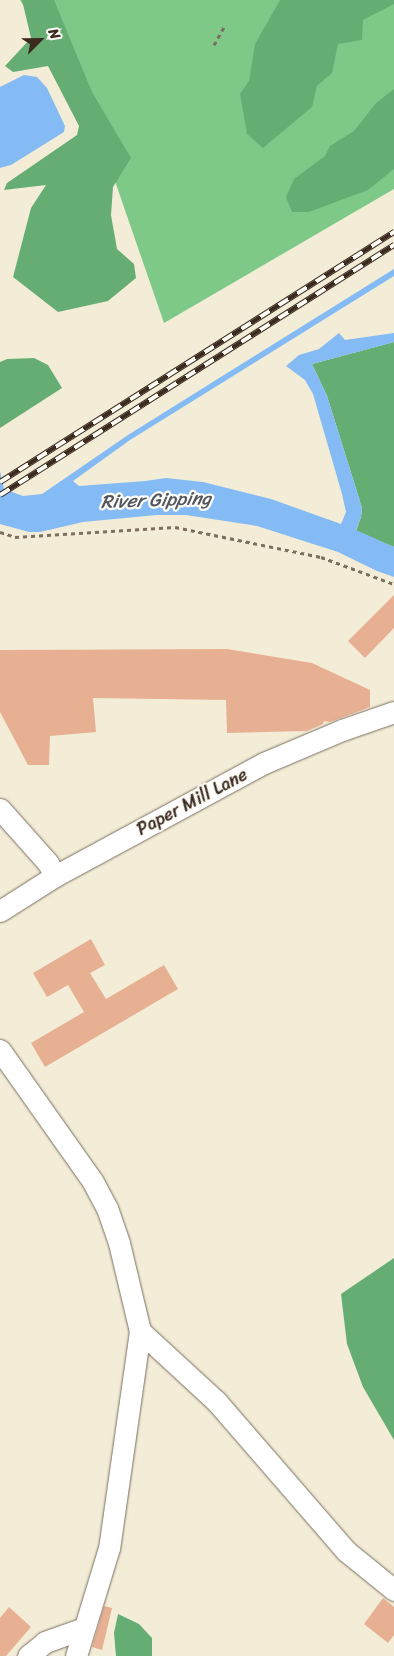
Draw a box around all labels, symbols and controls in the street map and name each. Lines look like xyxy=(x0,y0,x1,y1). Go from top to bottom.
north arrow xyxy=(15,15,65,65)
text: N xyxy=(41,25,68,43)
water label: River Gipping xyxy=(100,487,212,513)
street label: Paper Mill Lane xyxy=(133,764,251,840)

